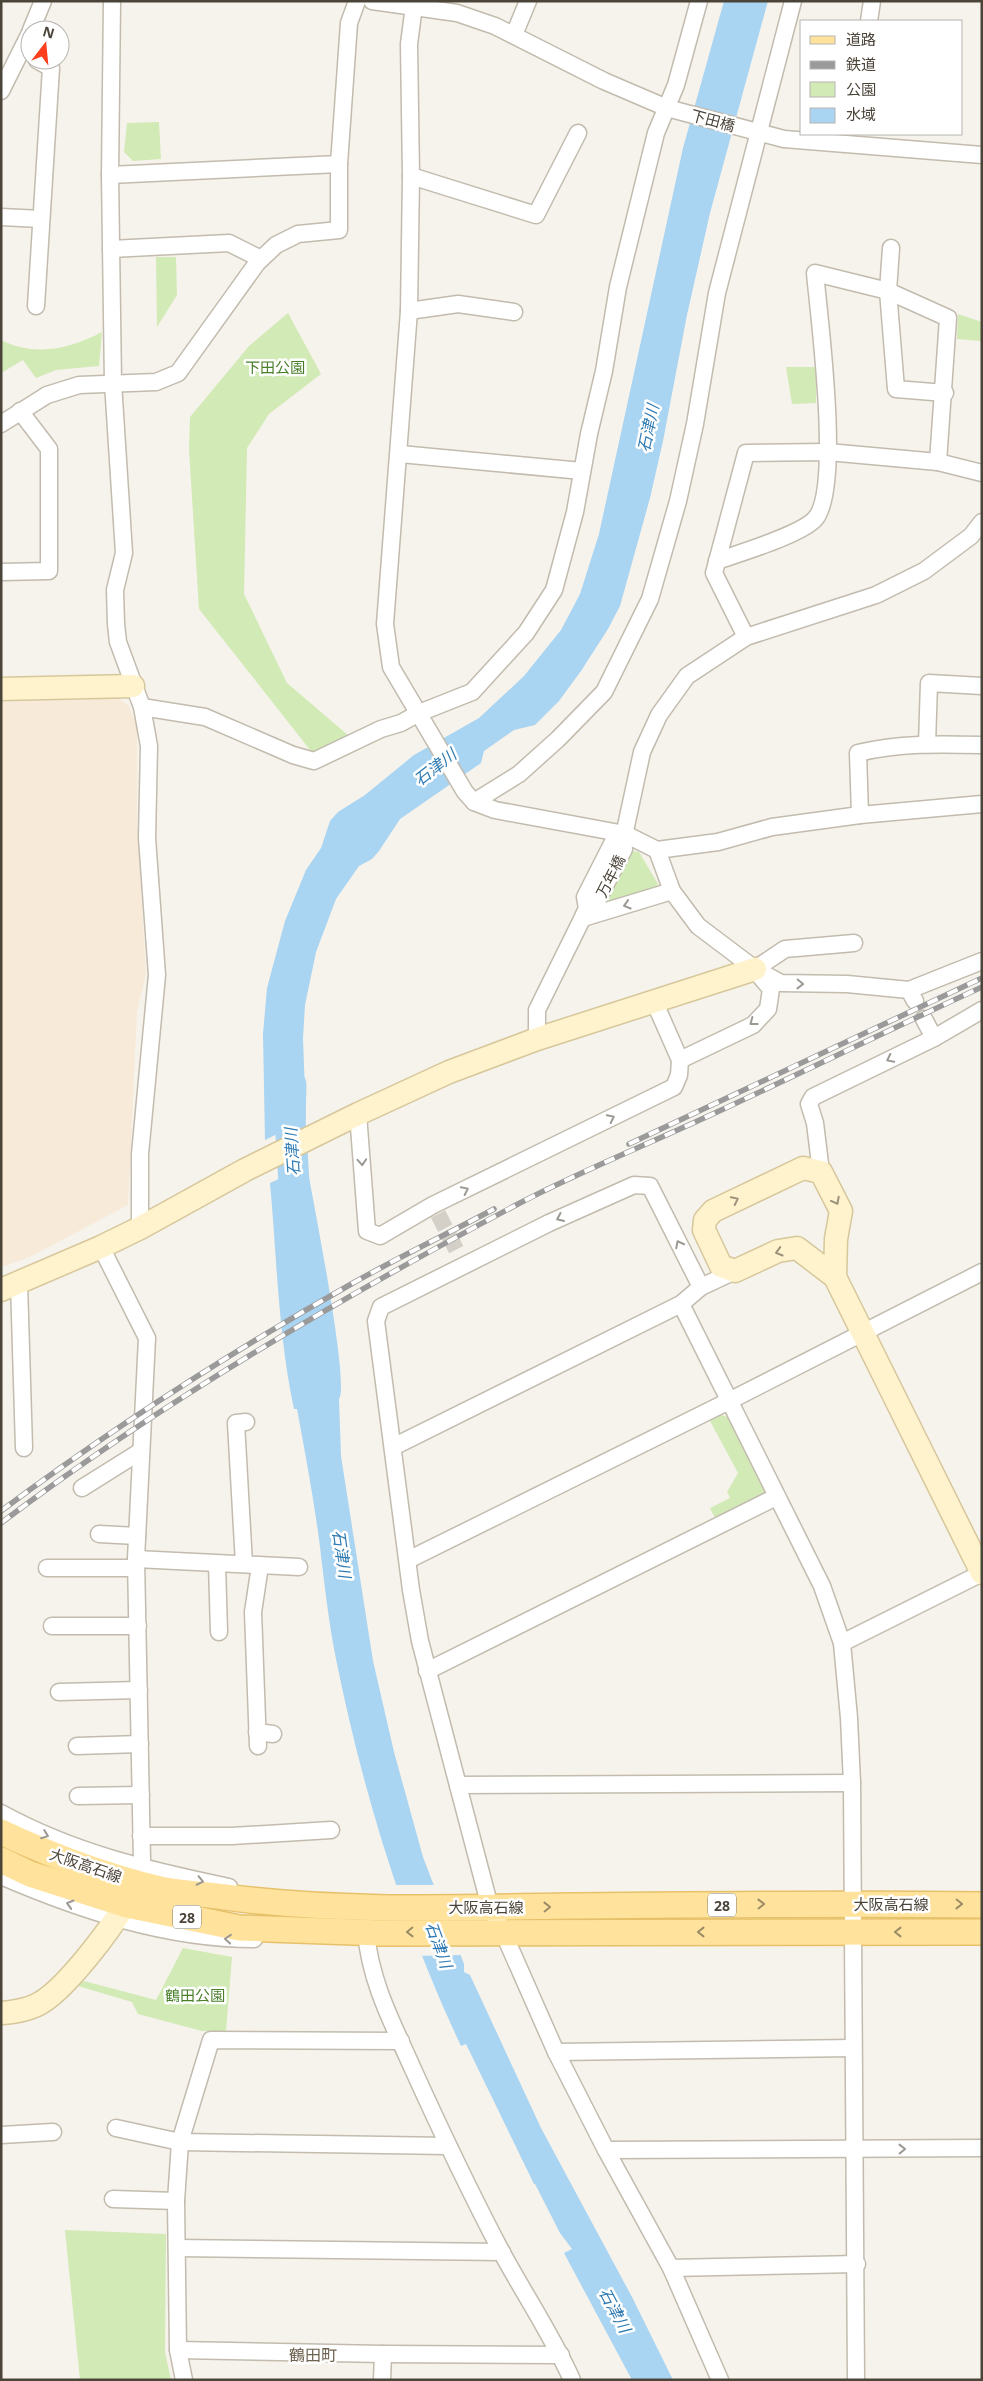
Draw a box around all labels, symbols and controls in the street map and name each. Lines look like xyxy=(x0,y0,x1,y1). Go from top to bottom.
north arrow xyxy=(20,20,70,70)
legend xyxy=(800,20,963,135)
text: N xyxy=(41,21,57,43)
text: 道路 xyxy=(846,29,876,49)
text: 鉄道 xyxy=(846,54,876,74)
text: 公園 xyxy=(846,79,876,99)
text: 水域 xyxy=(846,104,876,124)
street label: 下田橋 xyxy=(689,105,737,135)
park label: 下田公園 xyxy=(245,357,305,377)
water label: 石津川 xyxy=(632,400,664,454)
water label: 石津川 xyxy=(409,742,462,790)
street label: 万年橋 xyxy=(591,851,629,901)
one-way arrow xyxy=(623,899,631,909)
one-way arrow xyxy=(796,979,804,989)
one-way arrow xyxy=(750,1017,759,1025)
one-way arrow xyxy=(886,1053,895,1063)
one-way arrow xyxy=(606,1114,615,1124)
water label: 石津川 xyxy=(279,1125,305,1177)
one-way arrow xyxy=(356,1158,367,1166)
one-way arrow xyxy=(460,1186,469,1196)
one-way arrow xyxy=(730,1196,739,1206)
one-way arrow xyxy=(830,1196,840,1205)
one-way arrow xyxy=(556,1212,565,1223)
one-way arrow xyxy=(675,1240,685,1249)
one-way arrow xyxy=(775,1246,783,1256)
water label: 石津川 xyxy=(328,1529,357,1581)
one-way arrow xyxy=(40,1829,49,1839)
street label: 大阪高石線 xyxy=(47,1843,125,1887)
one-way arrow xyxy=(196,1875,205,1886)
road number: 28 xyxy=(708,1894,736,1916)
street label: 大阪高石線 xyxy=(853,1894,929,1914)
street label: 大阪高石線 xyxy=(448,1897,524,1917)
one-way arrow xyxy=(758,1899,766,1909)
one-way arrow xyxy=(956,1899,963,1909)
one-way arrow xyxy=(66,1900,74,1910)
one-way arrow xyxy=(543,1902,551,1912)
road number: 28 xyxy=(173,1905,201,1928)
water label: 石津川 xyxy=(420,1919,458,1973)
one-way arrow xyxy=(405,1927,413,1937)
one-way arrow xyxy=(696,1927,704,1937)
one-way arrow xyxy=(894,1927,902,1937)
one-way arrow xyxy=(224,1933,232,1944)
park label: 鶴田公園 xyxy=(165,1985,225,2005)
one-way arrow xyxy=(898,2144,906,2154)
water label: 石津川 xyxy=(594,2284,637,2338)
district label: 鶴田町 xyxy=(289,2344,337,2366)

